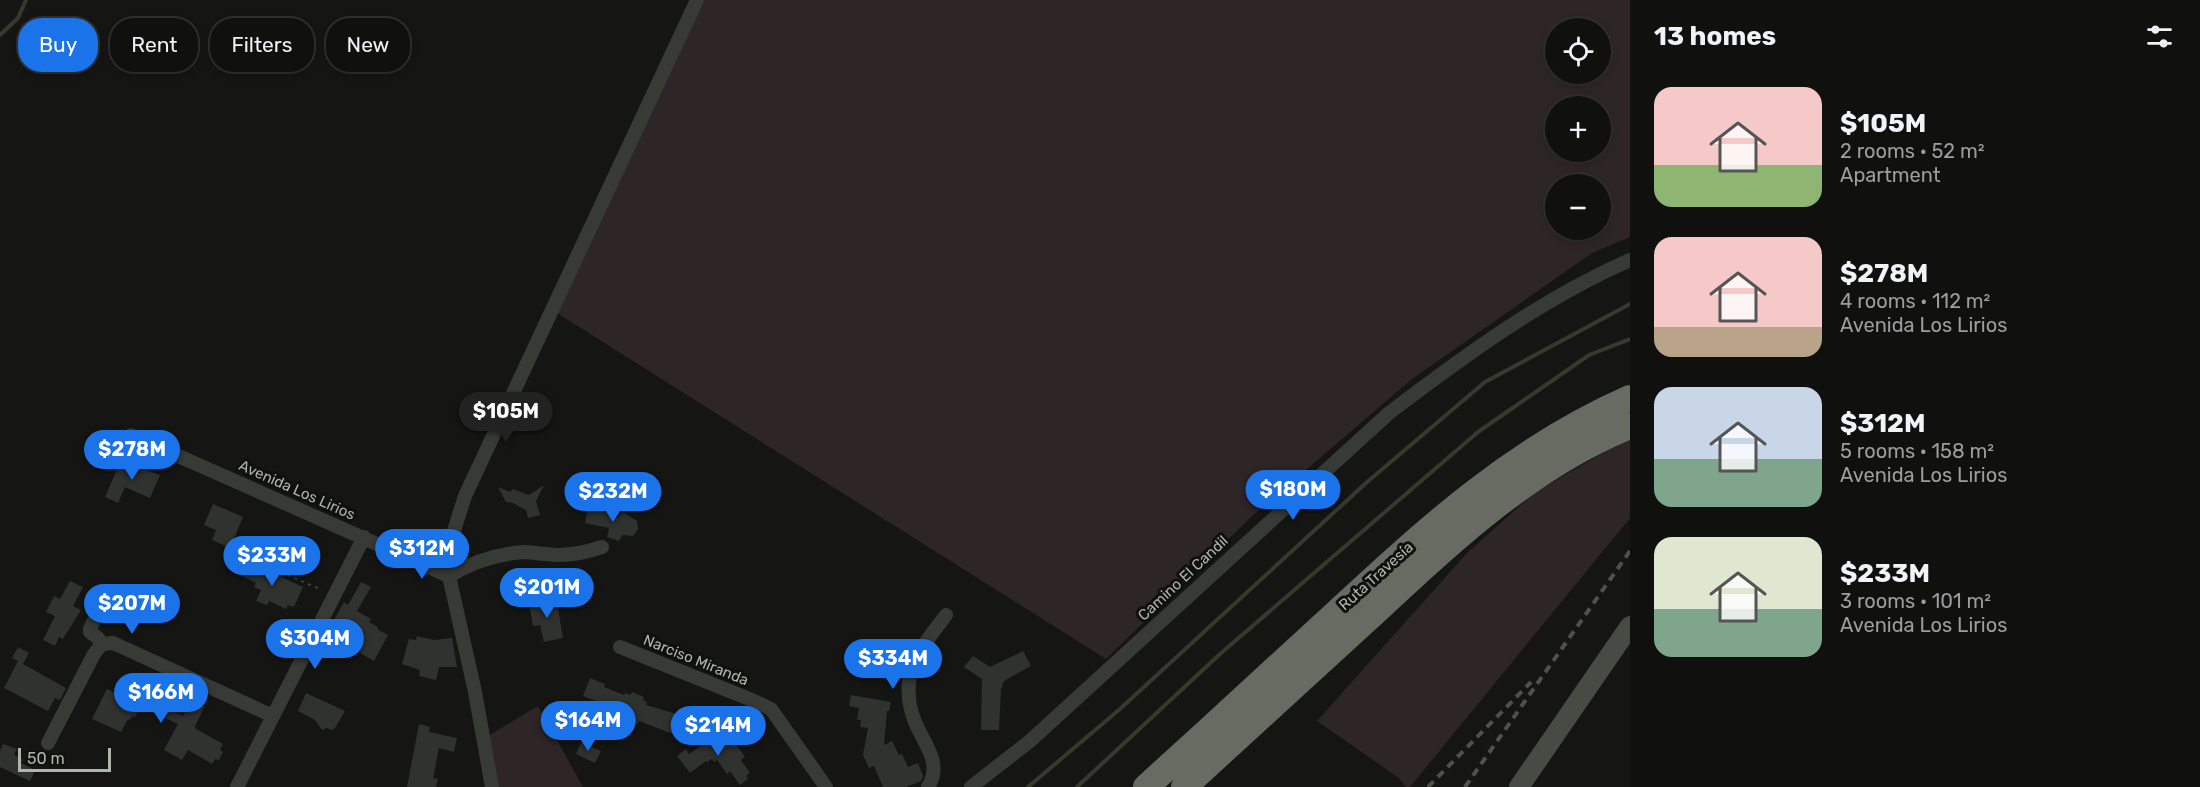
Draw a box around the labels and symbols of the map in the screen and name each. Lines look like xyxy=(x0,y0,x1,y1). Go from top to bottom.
pin: $105M xyxy=(464,392,548,443)
pin: $278M xyxy=(90,430,174,481)
street label: Avenida Los Lirios xyxy=(236,456,358,524)
pin: $180M xyxy=(1251,470,1335,521)
pin: $232M xyxy=(571,472,655,523)
pin: $312M xyxy=(380,529,464,580)
street label: Camino El Candil xyxy=(1134,532,1232,624)
pin: $233M xyxy=(230,536,314,587)
street label: Ruta Travesía xyxy=(1335,538,1417,614)
pin: $201M xyxy=(505,568,589,619)
pin: $207M xyxy=(90,584,174,635)
pin: $304M xyxy=(273,619,357,670)
street label: Narciso Miranda xyxy=(641,631,751,689)
pin: $334M xyxy=(851,639,935,690)
pin: $166M xyxy=(119,673,203,724)
pin: $164M xyxy=(546,701,630,752)
pin: $214M xyxy=(676,706,760,757)
scale bar xyxy=(18,745,111,772)

